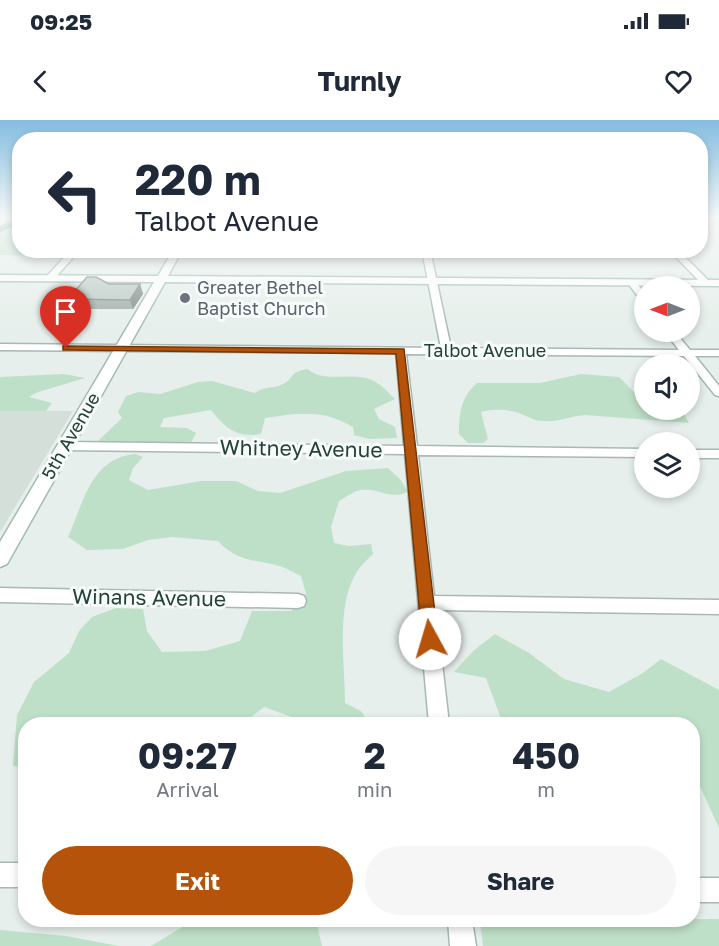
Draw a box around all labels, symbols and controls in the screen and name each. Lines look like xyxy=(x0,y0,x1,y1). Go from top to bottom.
text: 09:25 xyxy=(30,8,92,35)
icon: back xyxy=(24,65,57,98)
text: Turnly xyxy=(317,65,402,97)
icon: heart xyxy=(662,65,695,98)
text: 220 m xyxy=(135,154,261,204)
icon: left xyxy=(36,156,114,234)
text: Talbot Avenue xyxy=(135,205,319,237)
place label: Greater Bethel Baptist Church xyxy=(197,276,325,319)
north arrow xyxy=(634,276,700,342)
map controls xyxy=(634,276,700,498)
pin xyxy=(40,286,91,348)
marker: Greater Bethel Baptist Church xyxy=(178,291,192,305)
icon: arrive xyxy=(49,295,82,328)
street label: Talbot Avenue xyxy=(424,339,546,361)
button: sound xyxy=(634,354,700,420)
street label: 5th Avenue xyxy=(36,388,104,483)
button: layers xyxy=(634,432,700,498)
street label: Whitney Avenue xyxy=(219,434,383,462)
street label: Winans Avenue xyxy=(72,583,226,611)
position arrow xyxy=(398,607,462,671)
text: 09:27 xyxy=(138,734,237,777)
text: 2 xyxy=(364,734,386,777)
text: 450 xyxy=(512,734,580,777)
text: Arrival xyxy=(156,777,219,801)
text: min xyxy=(357,777,392,801)
text: m xyxy=(537,777,555,801)
button: Exit xyxy=(42,846,353,915)
button: Share xyxy=(365,846,676,915)

